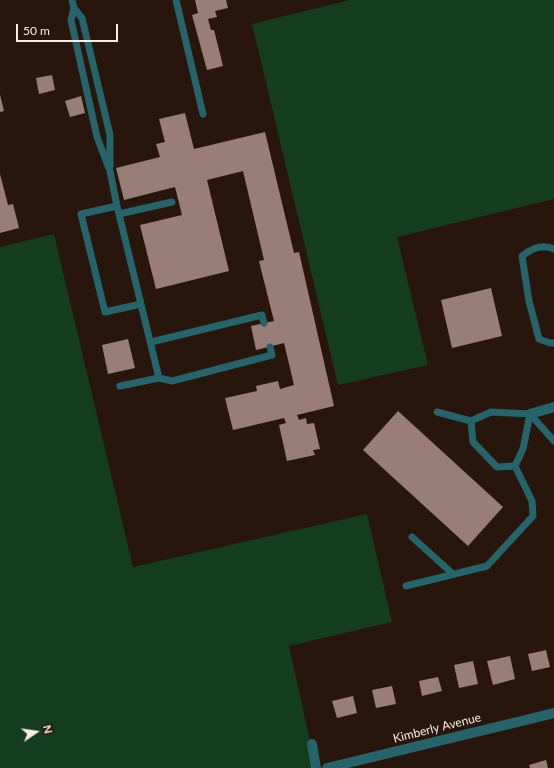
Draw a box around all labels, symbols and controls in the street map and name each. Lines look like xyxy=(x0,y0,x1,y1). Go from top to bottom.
scale bar xyxy=(18,16,120,42)
text: 50 m xyxy=(23,23,50,38)
street label: Kimberly Avenue xyxy=(392,710,482,746)
north arrow xyxy=(16,712,56,752)
text: N xyxy=(41,724,55,735)

